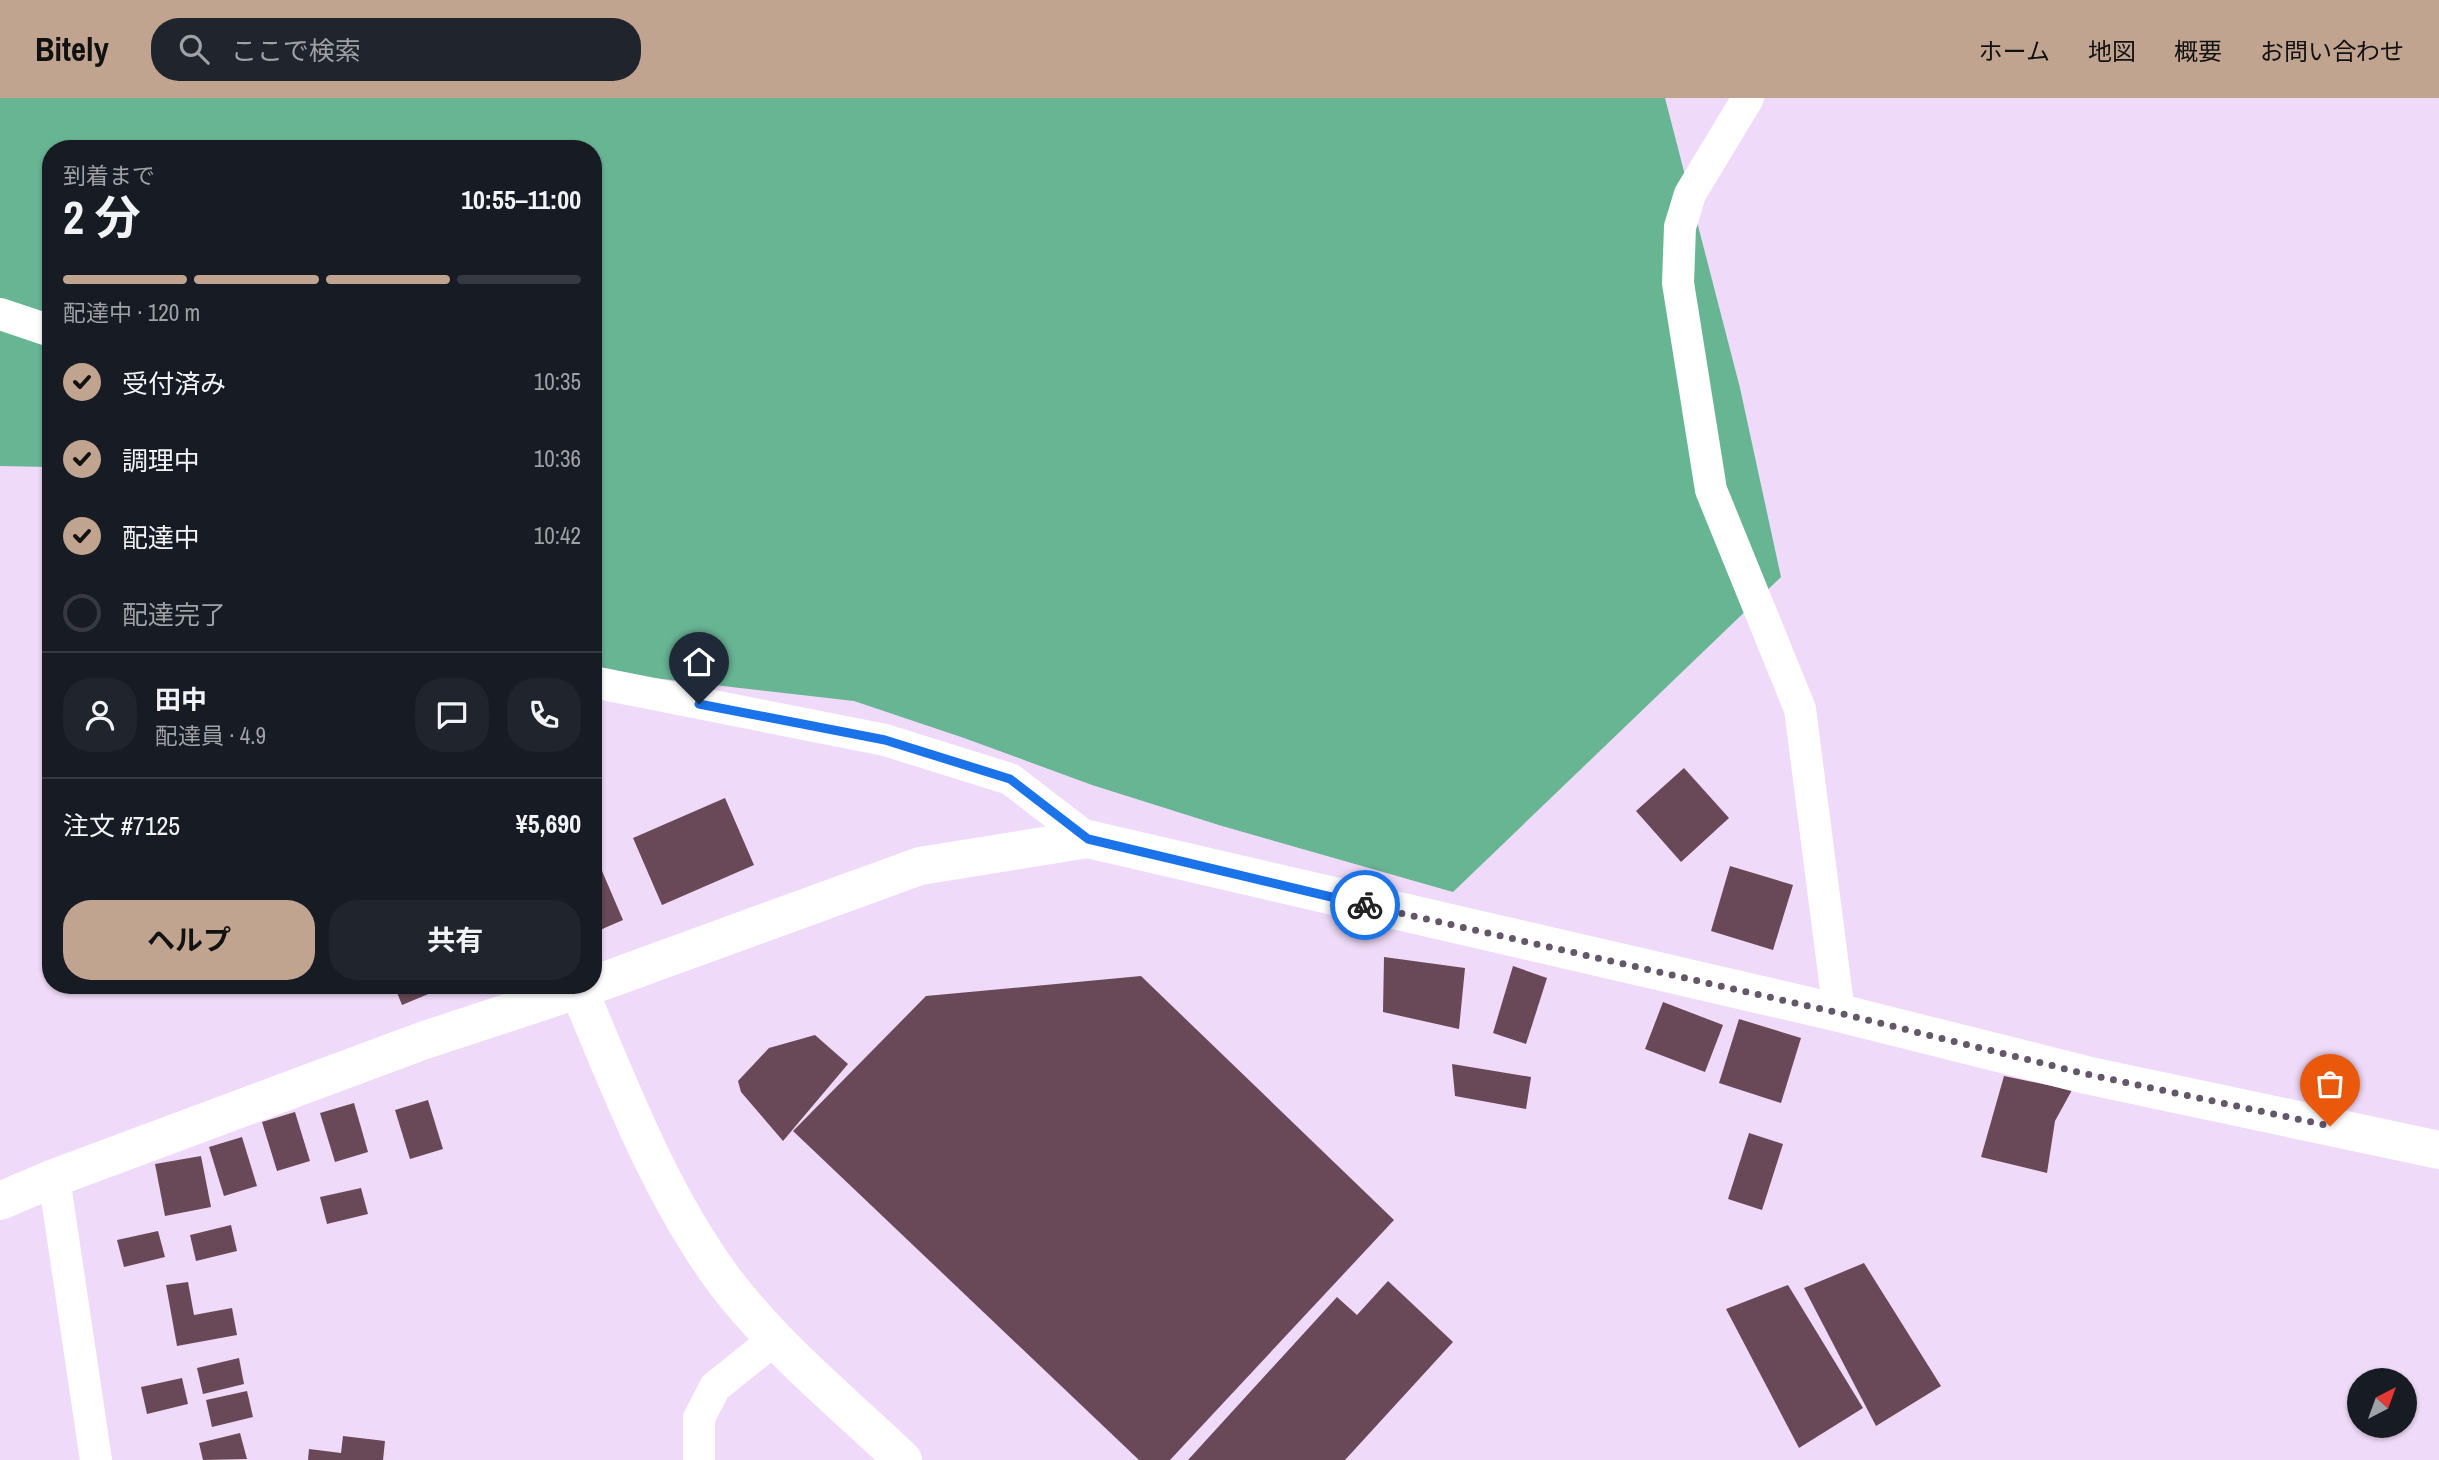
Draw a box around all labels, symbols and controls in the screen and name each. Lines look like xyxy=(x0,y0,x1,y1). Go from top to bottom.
search box xyxy=(151,18,641,81)
text: Bitely xyxy=(35,27,109,71)
icon: search xyxy=(175,30,213,68)
text: ここで検索 xyxy=(231,33,361,68)
text: ホーム xyxy=(1979,35,2050,67)
text: 地図 xyxy=(2088,35,2136,67)
text: 概要 xyxy=(2174,35,2222,67)
text: お問い合わせ xyxy=(2260,35,2404,67)
text: 到着まで xyxy=(63,160,155,191)
text: 10:55–11:00 xyxy=(461,182,581,217)
text: 2 分 xyxy=(63,186,140,248)
text: 配達中 · 120 m xyxy=(63,297,200,328)
icon: check xyxy=(63,363,101,401)
text: 受付済み xyxy=(122,366,226,401)
text: 10:35 xyxy=(534,366,581,397)
icon: check xyxy=(63,440,101,478)
text: 調理中 xyxy=(122,443,200,478)
text: 10:36 xyxy=(534,443,581,474)
icon: check xyxy=(63,517,101,555)
text: 配達中 xyxy=(122,520,200,555)
text: 10:42 xyxy=(534,520,581,551)
text: 配達完了 xyxy=(122,597,226,632)
pin xyxy=(669,632,729,704)
icon: home xyxy=(680,643,718,681)
button: person xyxy=(63,678,137,752)
button: chat xyxy=(415,678,489,752)
button: phone xyxy=(507,678,581,752)
text: 田中 xyxy=(155,682,207,717)
text: 配達員 · 4.9 xyxy=(155,720,266,751)
text: ¥5,690 xyxy=(516,806,581,841)
text: 注文 #7125 xyxy=(63,808,180,843)
courier xyxy=(1330,870,1400,940)
icon: bike xyxy=(1346,886,1384,924)
button: ヘルプ xyxy=(63,900,315,980)
button: 共有 xyxy=(329,900,581,980)
pin xyxy=(2300,1054,2360,1126)
icon: bag xyxy=(2311,1065,2349,1103)
north arrow xyxy=(2347,1368,2417,1438)
map controls xyxy=(2347,1368,2417,1438)

